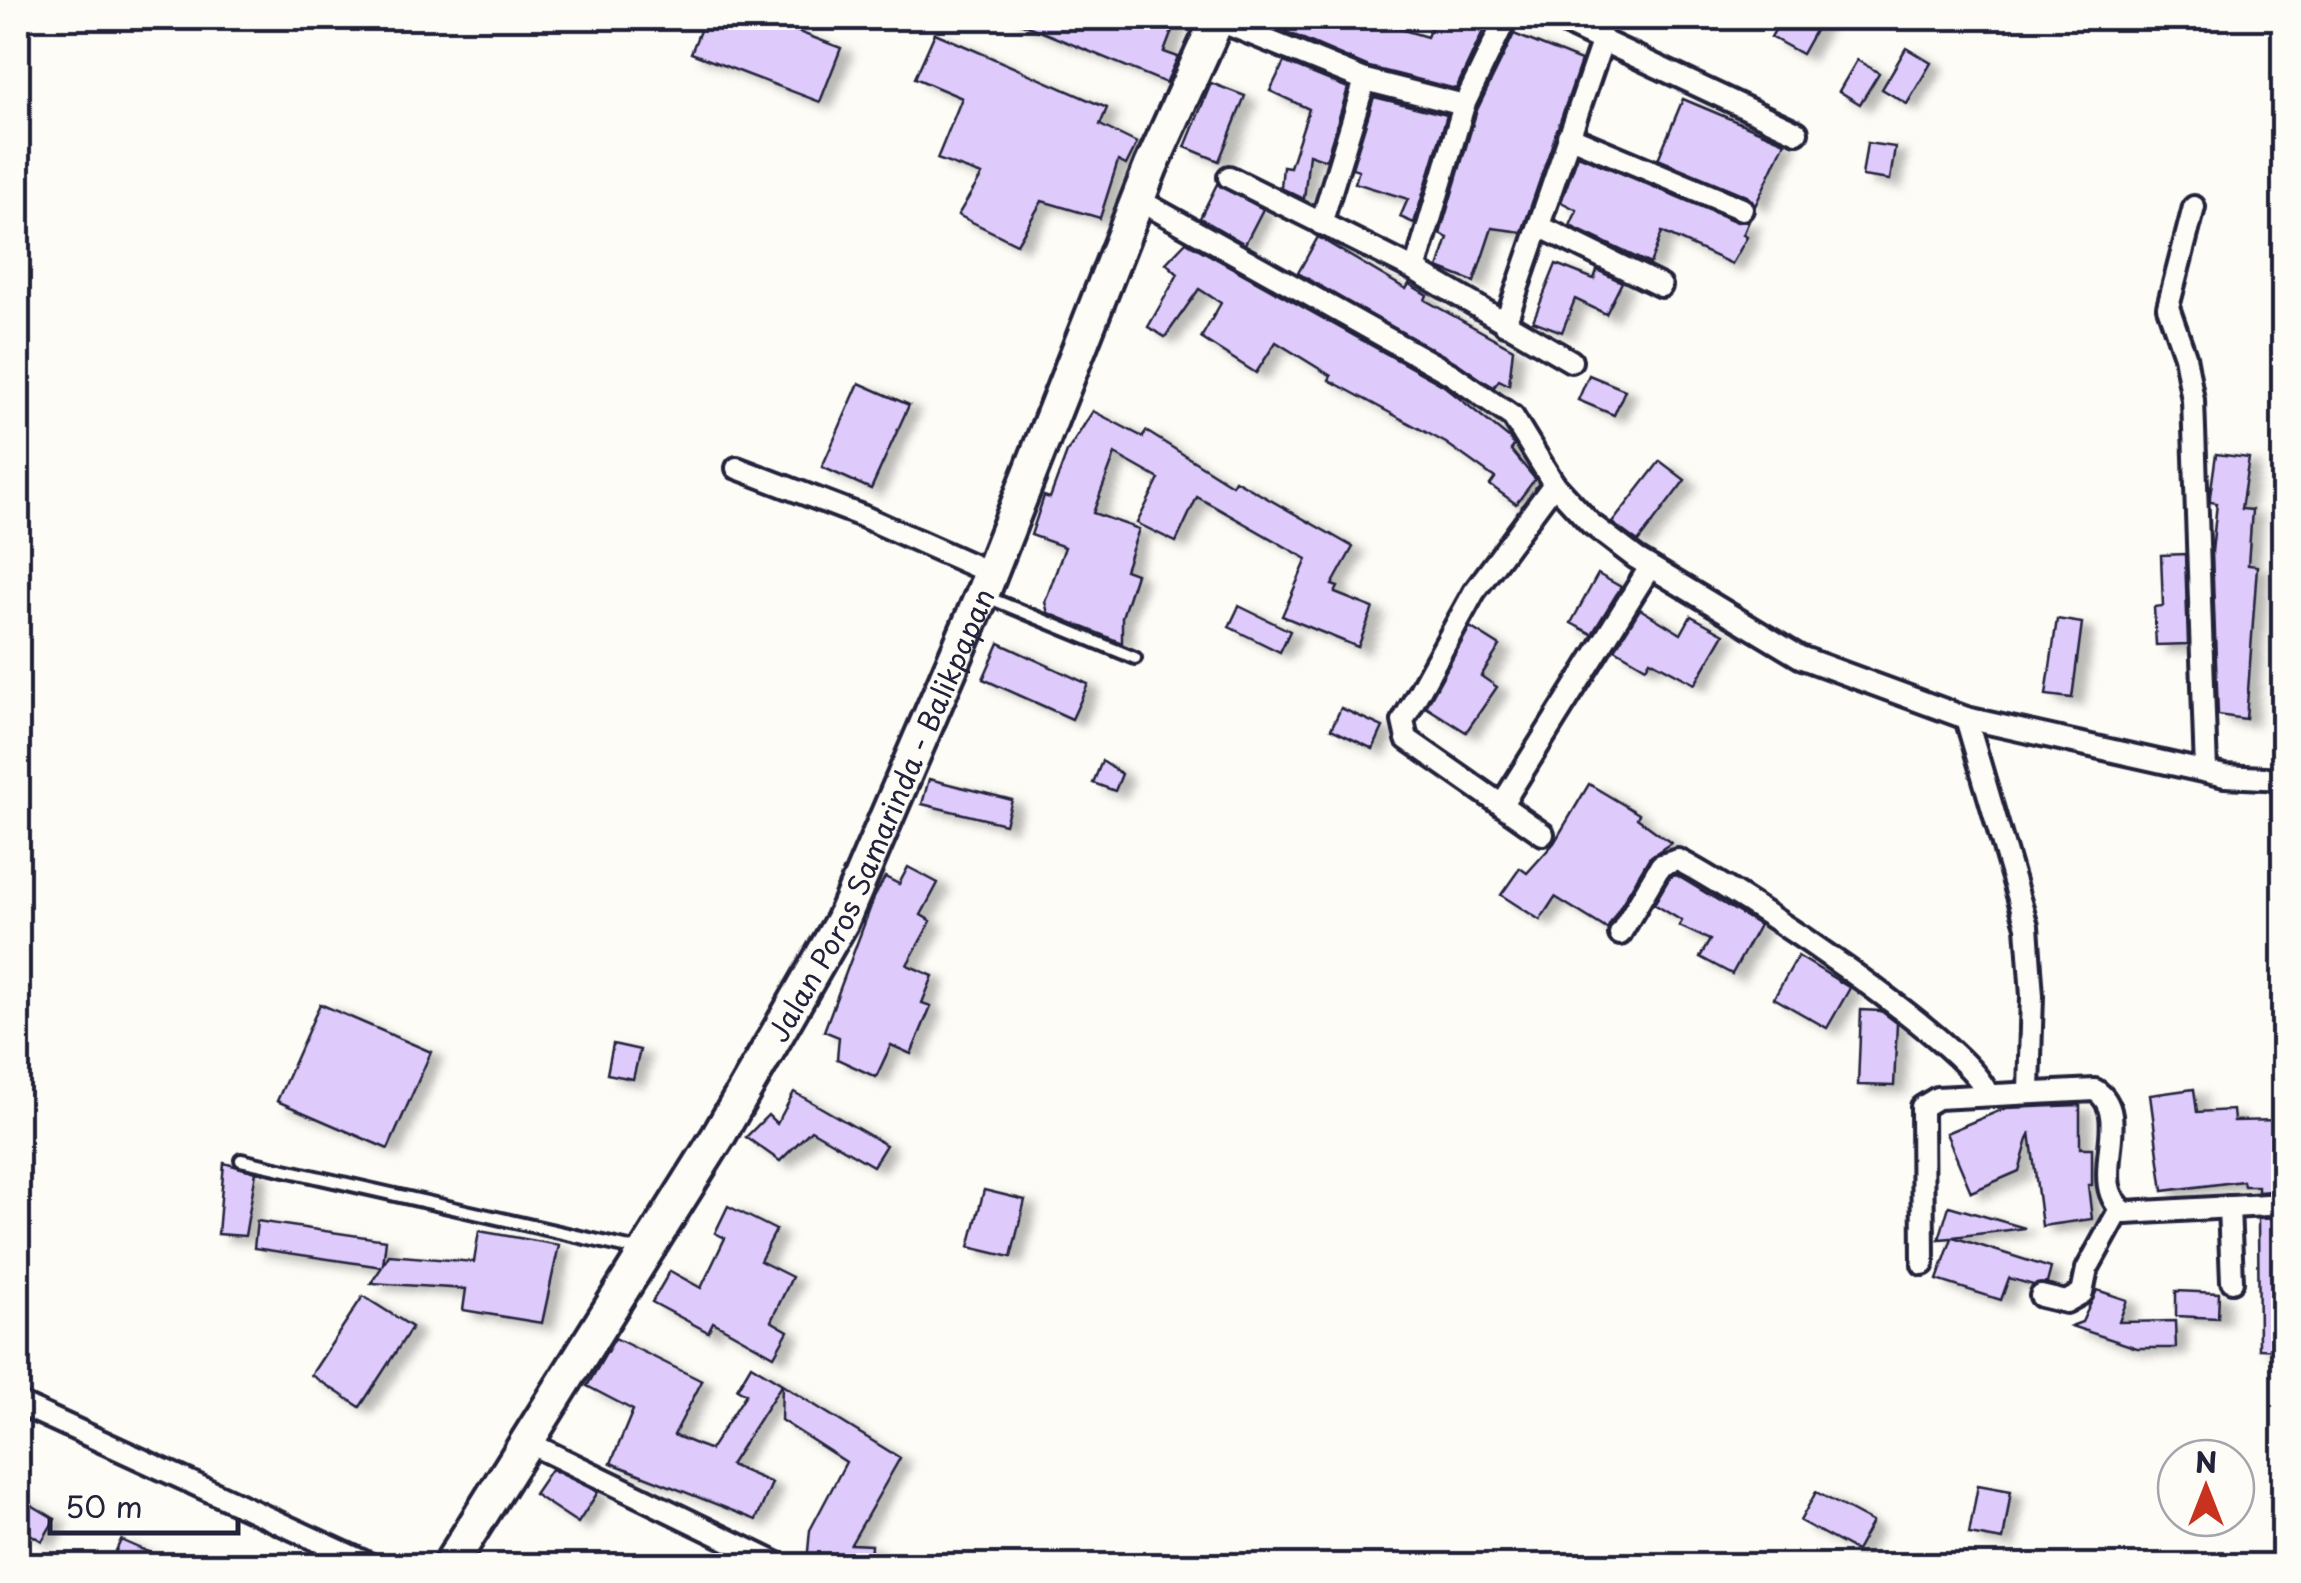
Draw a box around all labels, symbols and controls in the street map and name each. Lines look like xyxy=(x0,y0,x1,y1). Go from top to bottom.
street label: Jalan Poros Samarinda - Balikpapan xyxy=(756,581,1004,1049)
north arrow xyxy=(2156,1438,2256,1538)
text: N xyxy=(2195,1440,2217,1483)
scale bar xyxy=(50,1473,238,1535)
text: 50 m xyxy=(65,1483,143,1528)

